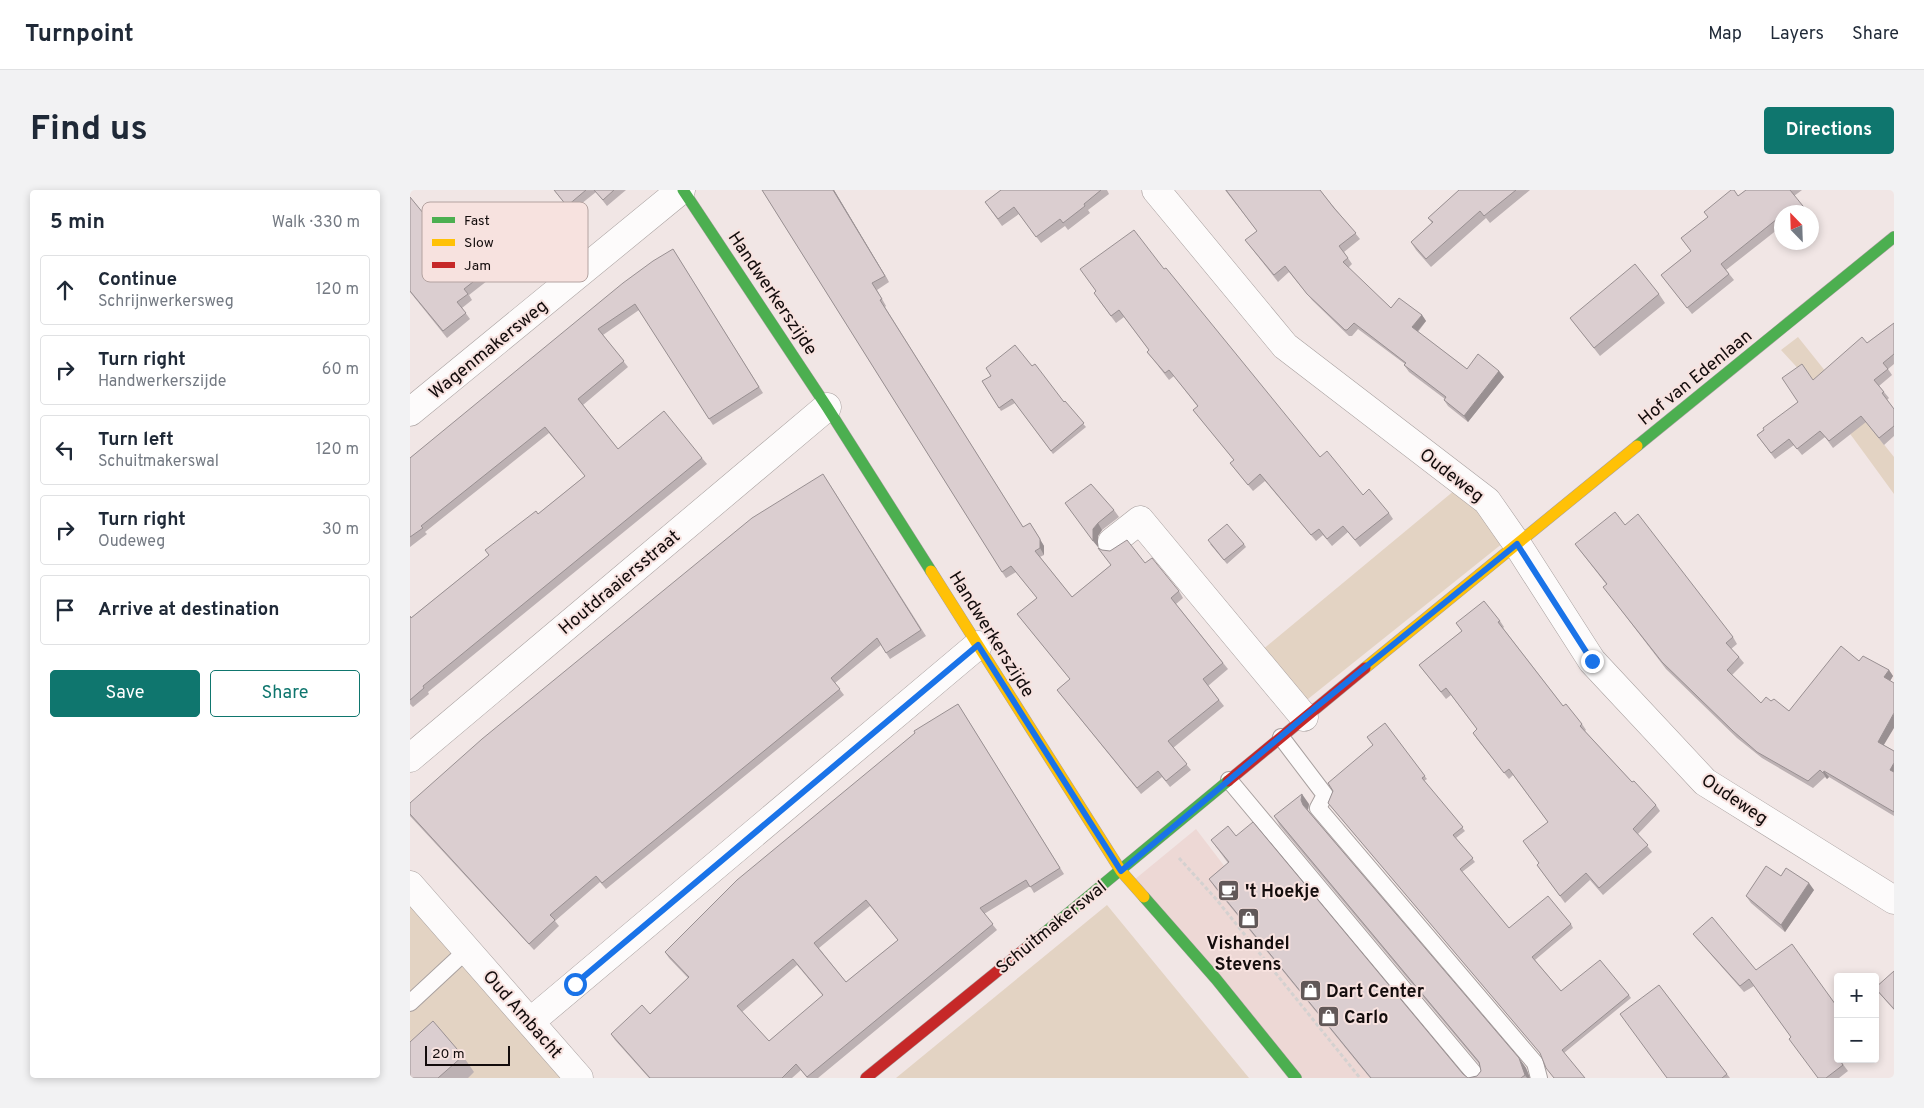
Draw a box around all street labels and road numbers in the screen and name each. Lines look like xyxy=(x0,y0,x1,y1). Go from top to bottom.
street label: Handwerkerszijde xyxy=(722,228,822,360)
street label: Wagenmakersweg xyxy=(425,295,553,405)
street label: Hof van Edenlaan xyxy=(1634,325,1758,431)
street label: Oudeweg xyxy=(1414,444,1488,509)
street label: Houtdraaiersstraat xyxy=(555,526,685,641)
street label: Handwerkerszijde xyxy=(943,568,1039,702)
street label: Oudeweg xyxy=(1696,770,1772,831)
street label: Schuitmakerswal xyxy=(992,876,1112,980)
street label: Oud Ambacht xyxy=(477,966,567,1064)

